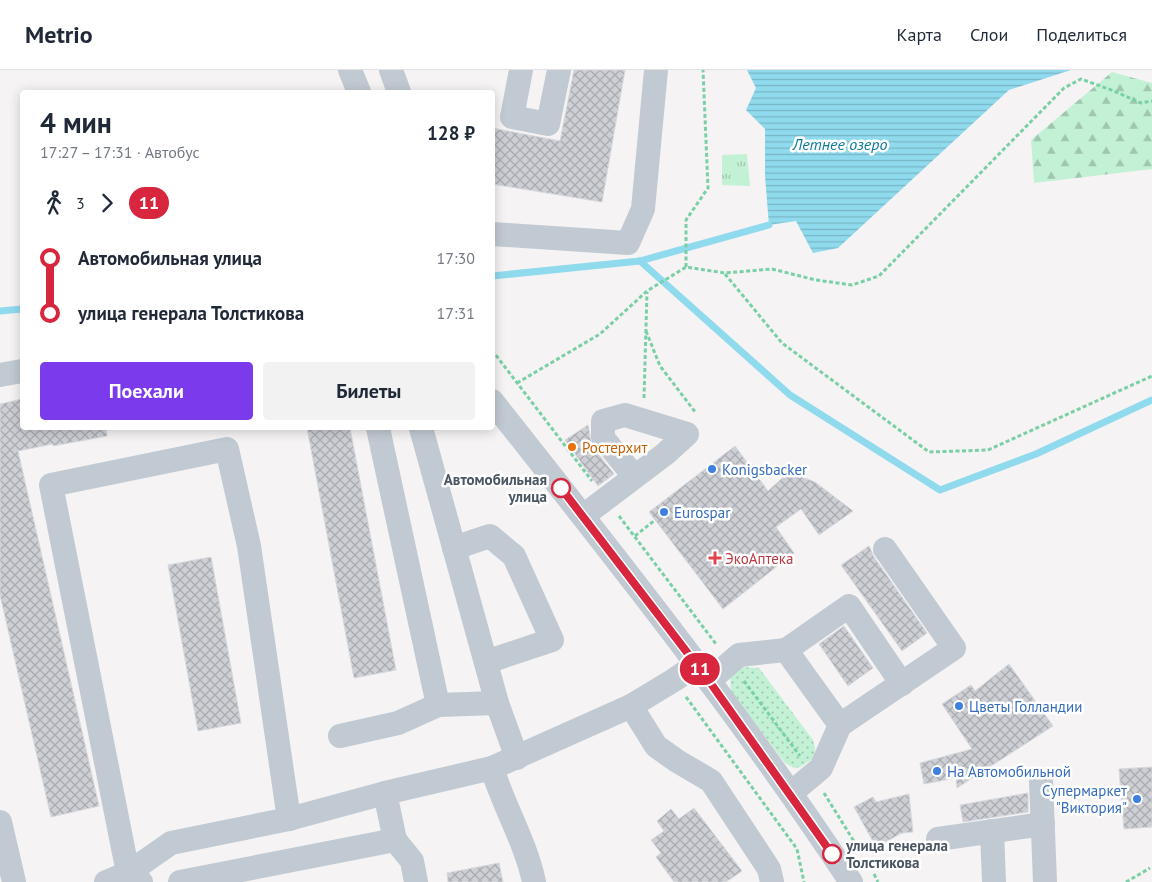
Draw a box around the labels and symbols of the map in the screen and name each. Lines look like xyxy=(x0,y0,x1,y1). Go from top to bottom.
water label: Летнее озеро xyxy=(792,134,887,154)
place label: Ростерхит xyxy=(582,438,647,457)
marker: Ростерхит xyxy=(566,441,578,453)
place label: Konigsbacker xyxy=(722,460,807,479)
marker: Konigsbacker xyxy=(706,463,718,475)
place label: Автомобильная улица xyxy=(444,470,547,506)
marker: Автомобильная улица xyxy=(551,478,571,498)
place label: Eurospar xyxy=(674,503,730,522)
marker: Eurospar xyxy=(658,506,670,518)
place label: ЭкоАптека xyxy=(725,549,793,568)
marker: ЭкоАптека xyxy=(709,552,721,564)
line badge: 11 xyxy=(678,653,722,685)
place label: Цветы Голландии xyxy=(969,697,1082,716)
marker: Цветы Голландии xyxy=(953,700,965,712)
place label: На Автомобильной xyxy=(947,762,1071,781)
marker: На Автомобильной xyxy=(931,765,943,777)
place label: Супермаркет "Виктория" xyxy=(1042,781,1127,817)
marker: Супермаркет "Виктория" xyxy=(1131,793,1143,805)
place label: улица генерала Толстикова xyxy=(845,836,948,872)
marker: улица генерала Толстикова xyxy=(822,844,842,864)

